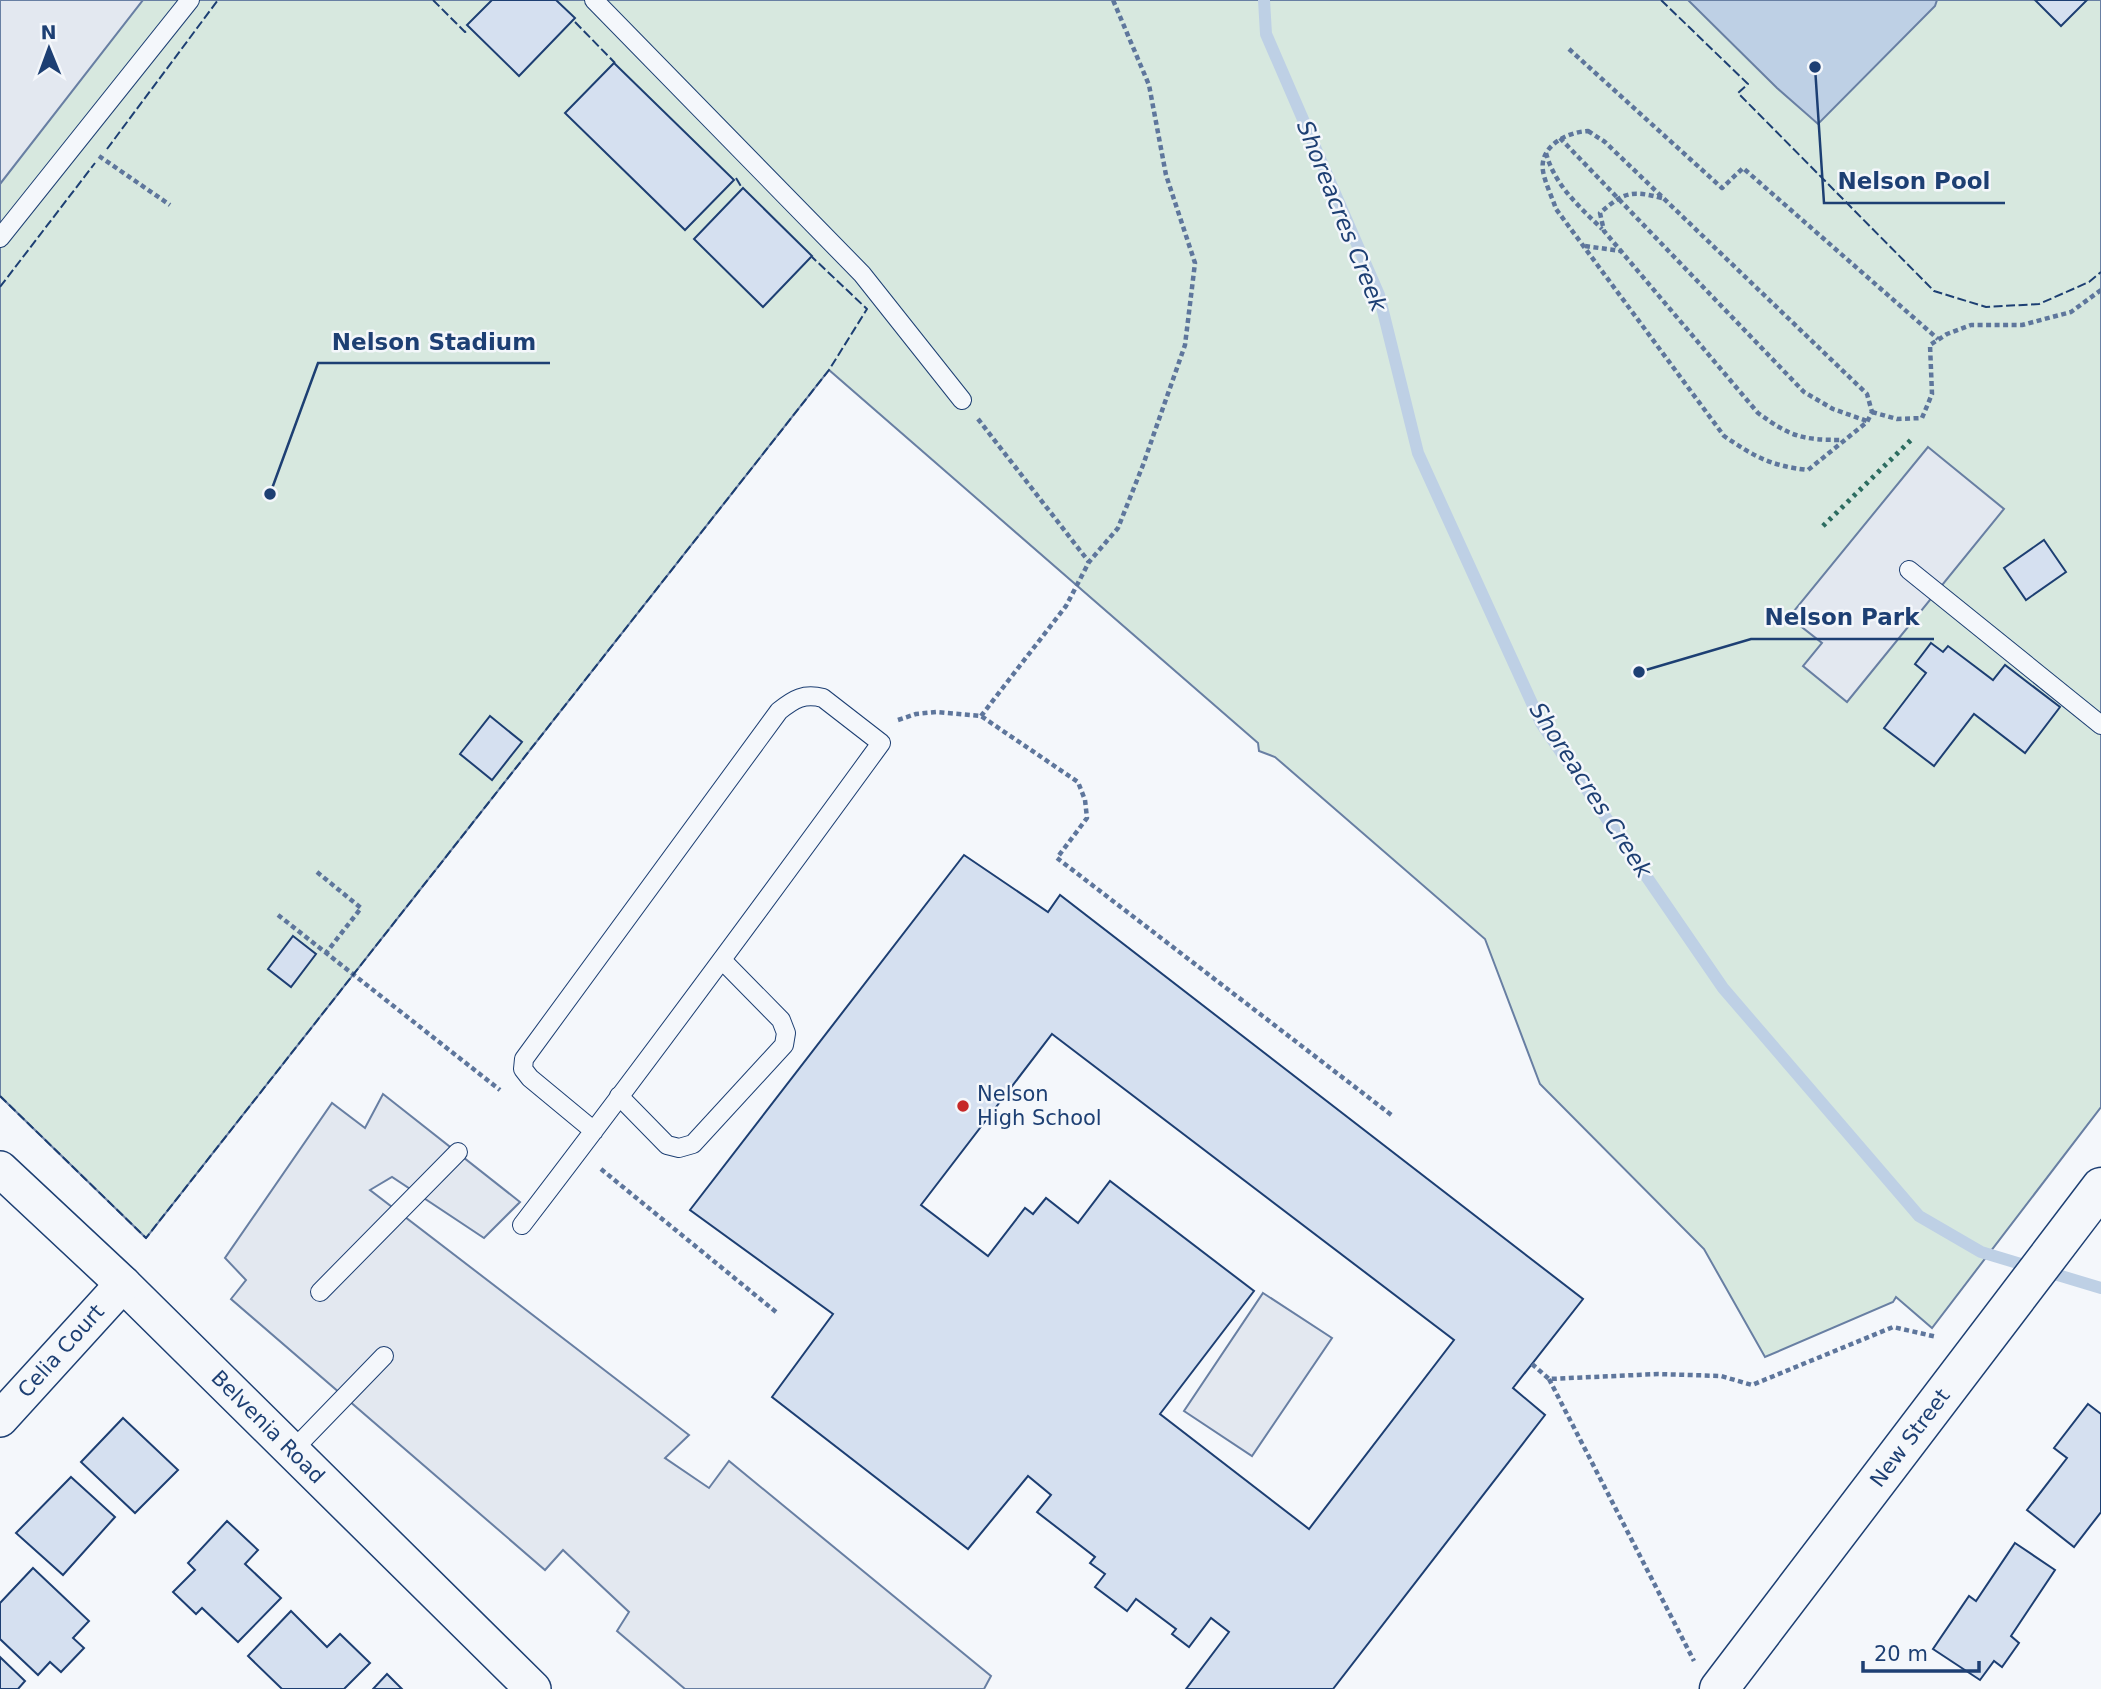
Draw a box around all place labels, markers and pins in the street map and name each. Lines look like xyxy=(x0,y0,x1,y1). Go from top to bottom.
callout: Nelson Pool xyxy=(1824,159,2005,203)
callout: Nelson Stadium xyxy=(318,319,550,363)
callout: Nelson Park xyxy=(1751,595,1934,639)
place label: Nelson High School xyxy=(977,1082,1102,1130)
marker: Nelson High School xyxy=(955,1098,971,1114)

